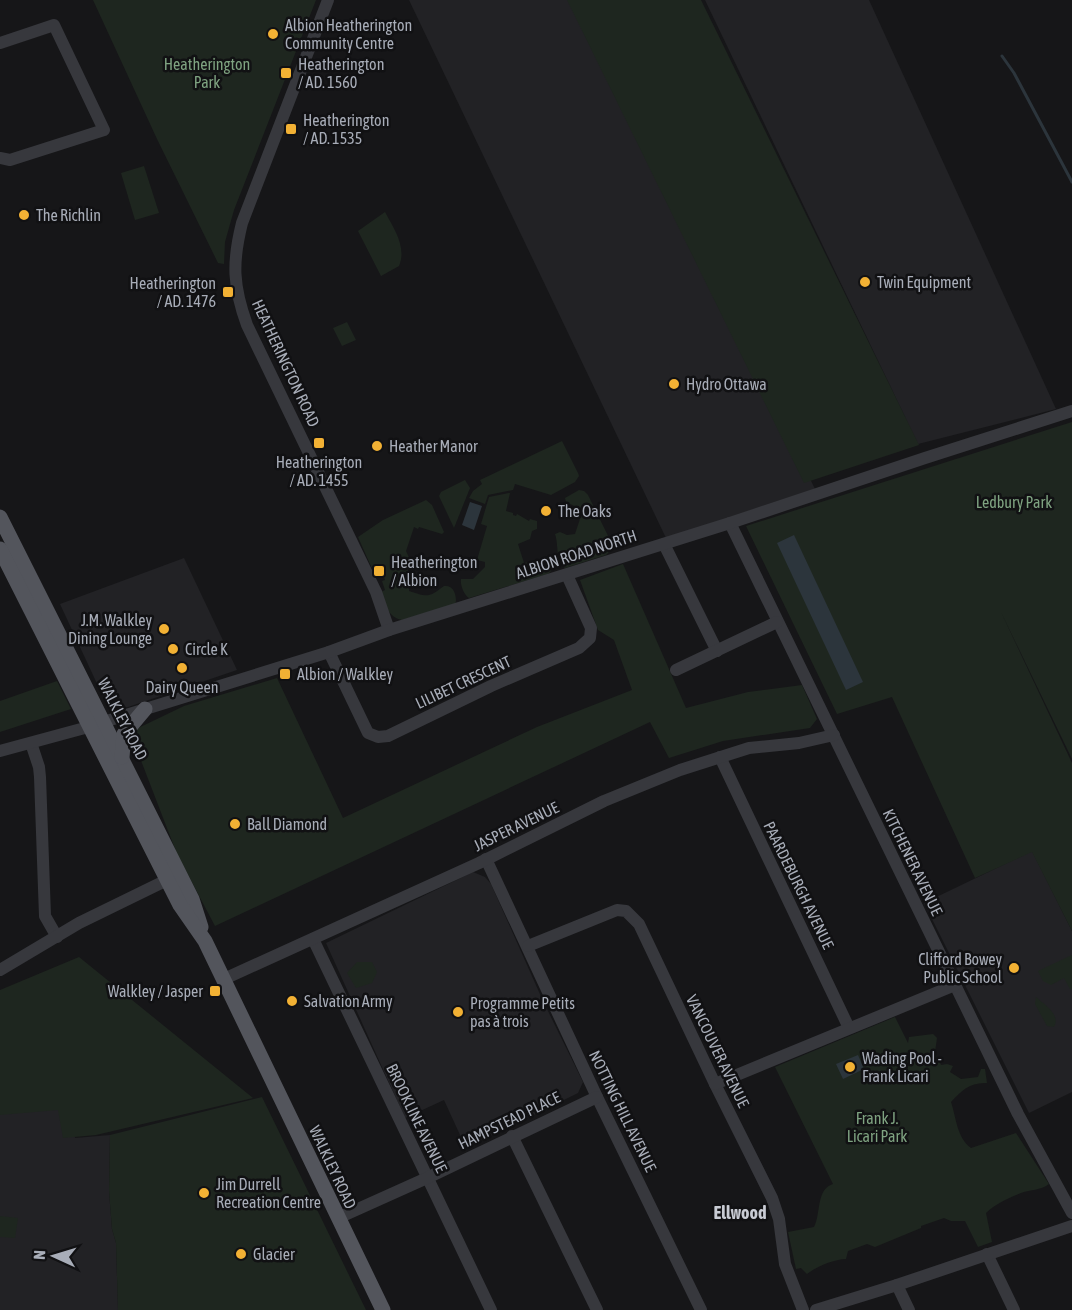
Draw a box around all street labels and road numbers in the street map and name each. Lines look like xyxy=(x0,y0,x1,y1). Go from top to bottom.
street label: HEATHERINGTON ROAD xyxy=(249,297,323,429)
street label: ALBION ROAD NORTH xyxy=(513,526,639,582)
street label: LILIBET CRESCENT xyxy=(412,652,514,712)
street label: WALKLEY ROAD xyxy=(95,675,151,763)
street label: JASPER AVENUE xyxy=(471,798,562,854)
street label: KITCHENER AVENUE xyxy=(879,806,947,918)
street label: PAARDEBURGH AVENUE xyxy=(760,818,838,952)
street label: VANCOUVER AVENUE xyxy=(683,992,753,1110)
street label: NOTTING HILL AVENUE xyxy=(586,1047,660,1175)
street label: BROOKLINE AVENUE xyxy=(383,1061,451,1175)
street label: HAMPSTEAD PLACE xyxy=(455,1087,563,1152)
street label: WALKLEY ROAD xyxy=(306,1123,360,1211)

